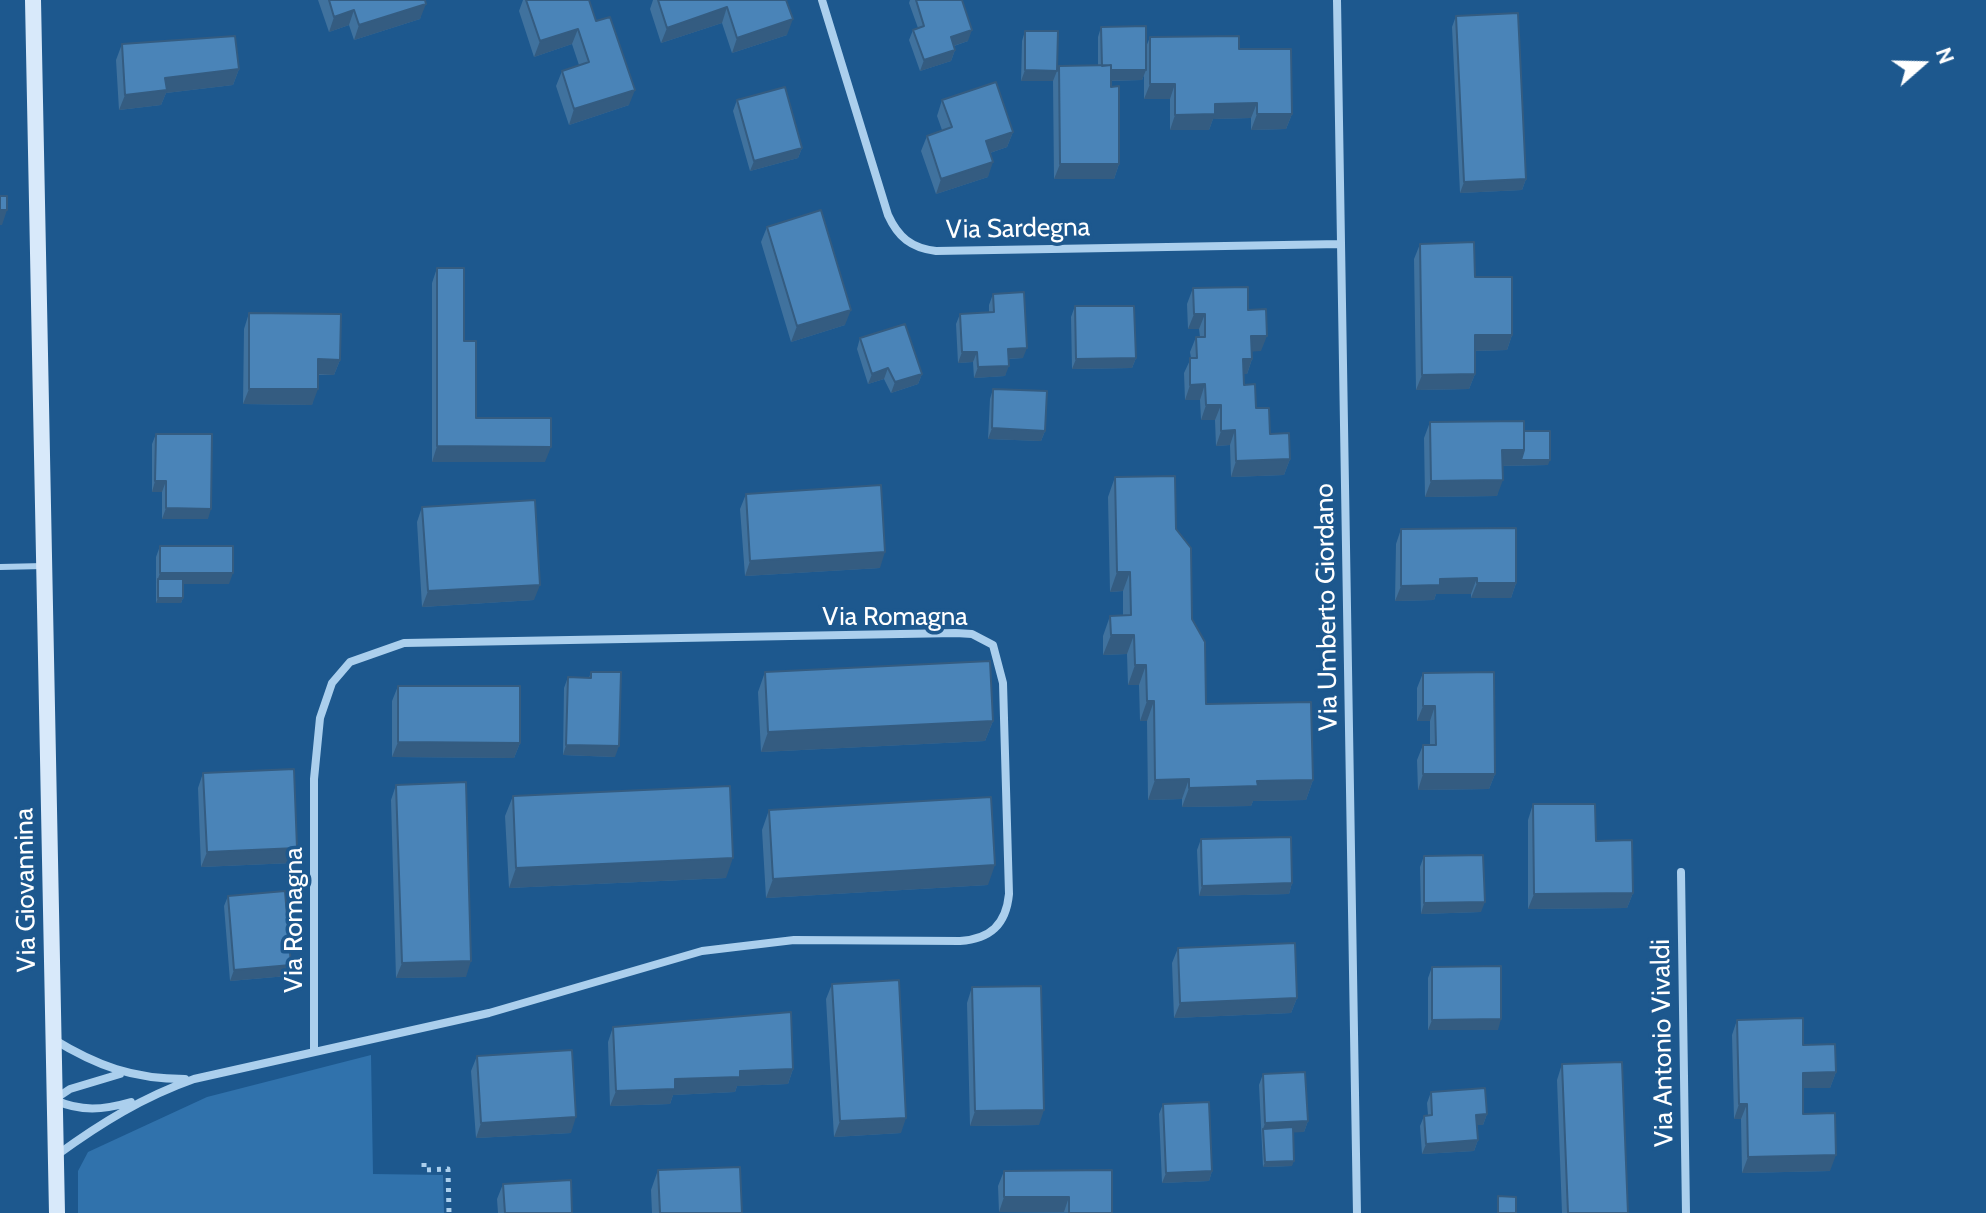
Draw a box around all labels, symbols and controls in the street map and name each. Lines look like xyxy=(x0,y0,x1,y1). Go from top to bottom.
north arrow xyxy=(1882,24,1962,104)
text: N xyxy=(1930,44,1960,68)
street label: Via Sardegna xyxy=(946,212,1090,246)
street label: Via Umberto Giordano xyxy=(1309,483,1345,731)
street label: Via Romagna xyxy=(822,601,968,633)
street label: Via Giovannina xyxy=(9,808,43,972)
street label: Via Romagna xyxy=(278,847,310,993)
street label: Via Antonio Vivaldi xyxy=(1646,939,1680,1147)

